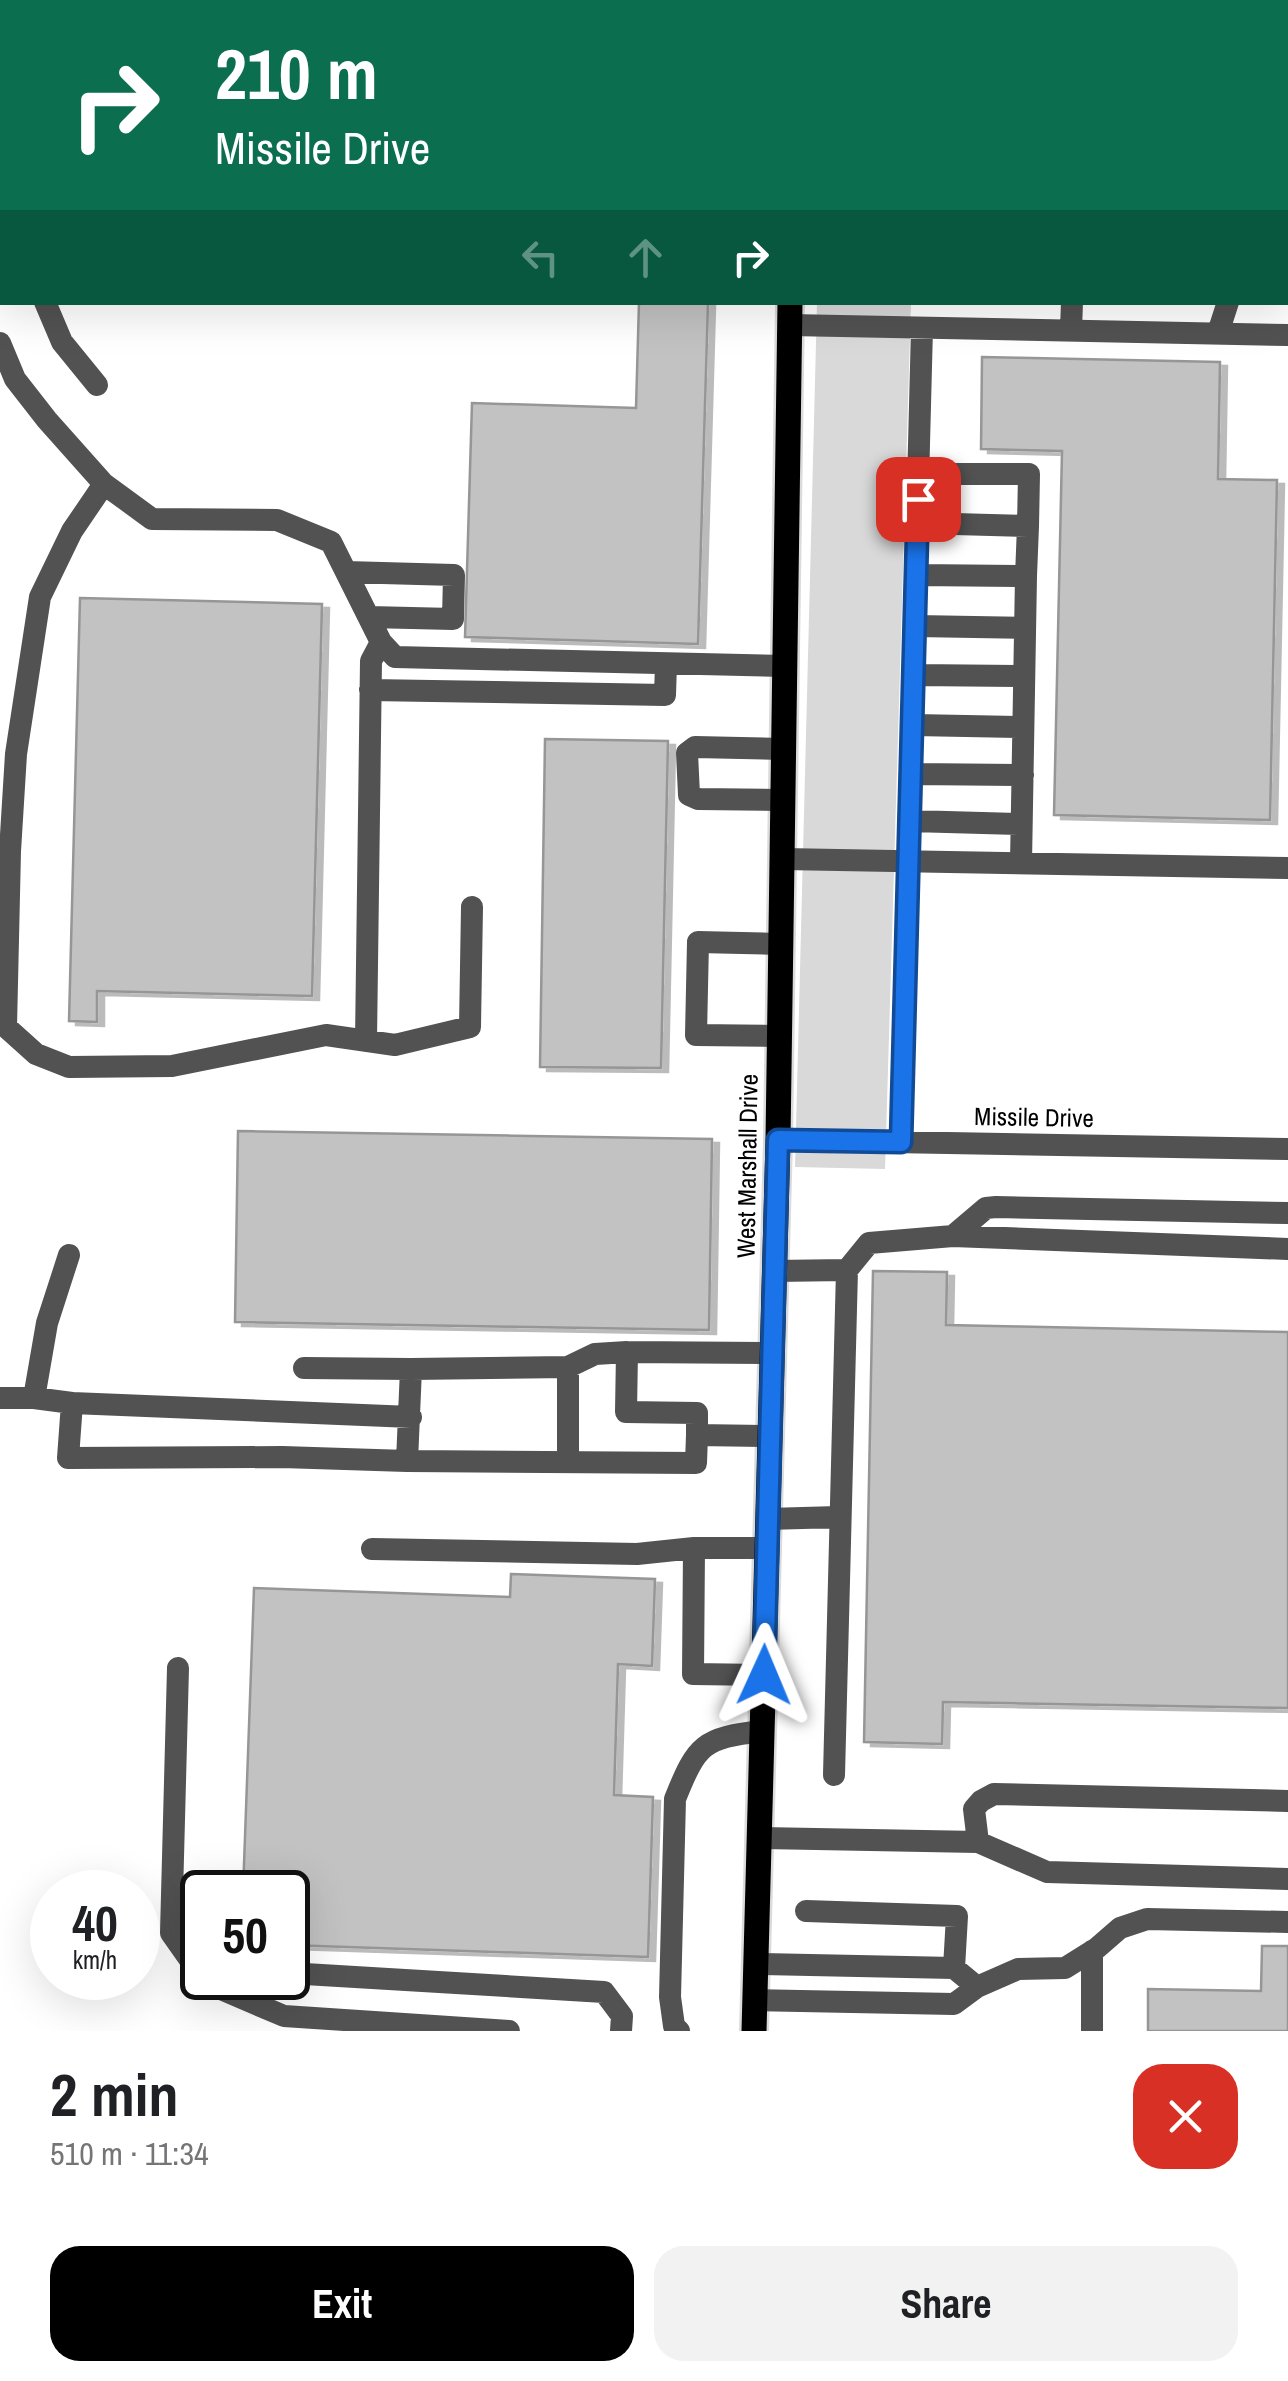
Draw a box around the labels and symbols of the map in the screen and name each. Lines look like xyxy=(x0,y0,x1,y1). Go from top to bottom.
pin xyxy=(876,457,961,542)
street label: West Marshall Drive xyxy=(728,1074,766,1258)
street label: Missile Drive xyxy=(974,1099,1094,1135)
position arrow xyxy=(712,1623,816,1727)
speed limit sign: 50 xyxy=(180,1870,310,2000)

